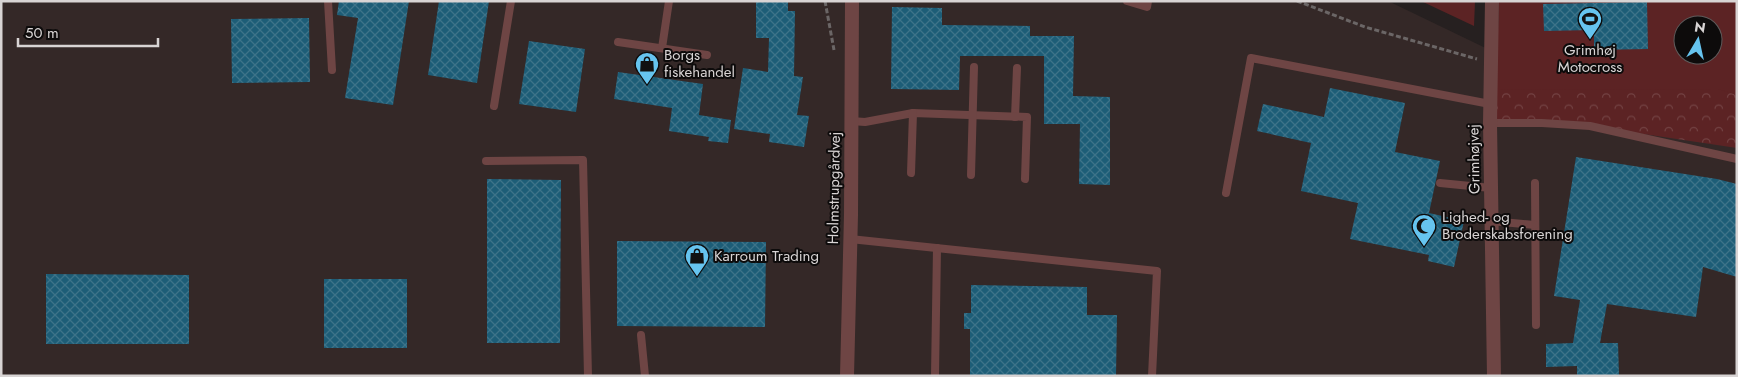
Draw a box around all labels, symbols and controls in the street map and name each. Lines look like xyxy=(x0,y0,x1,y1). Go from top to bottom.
sports icon: Grimhøj Motocross xyxy=(1577,6,1603,40)
scale bar xyxy=(18,15,158,47)
north arrow xyxy=(1673,15,1723,65)
text: N xyxy=(1693,16,1707,38)
text: 50 m xyxy=(25,22,59,44)
place label: Grimhøj Motocross xyxy=(1558,39,1622,78)
place label: Borgs fiskehandel xyxy=(664,44,735,83)
shop icon: Borgs fiskehandel xyxy=(634,51,660,85)
street label: Grimhøjvej xyxy=(1462,124,1486,194)
street label: Holmstrupgårdvej xyxy=(822,131,846,245)
place label: Lighed- og Broderskabsforening xyxy=(1442,206,1573,245)
mosque icon: Lighed- og Broderskabsforening xyxy=(1411,213,1437,247)
shop icon: Karroum Trading xyxy=(684,243,710,277)
place label: Karroum Trading xyxy=(714,245,819,267)

